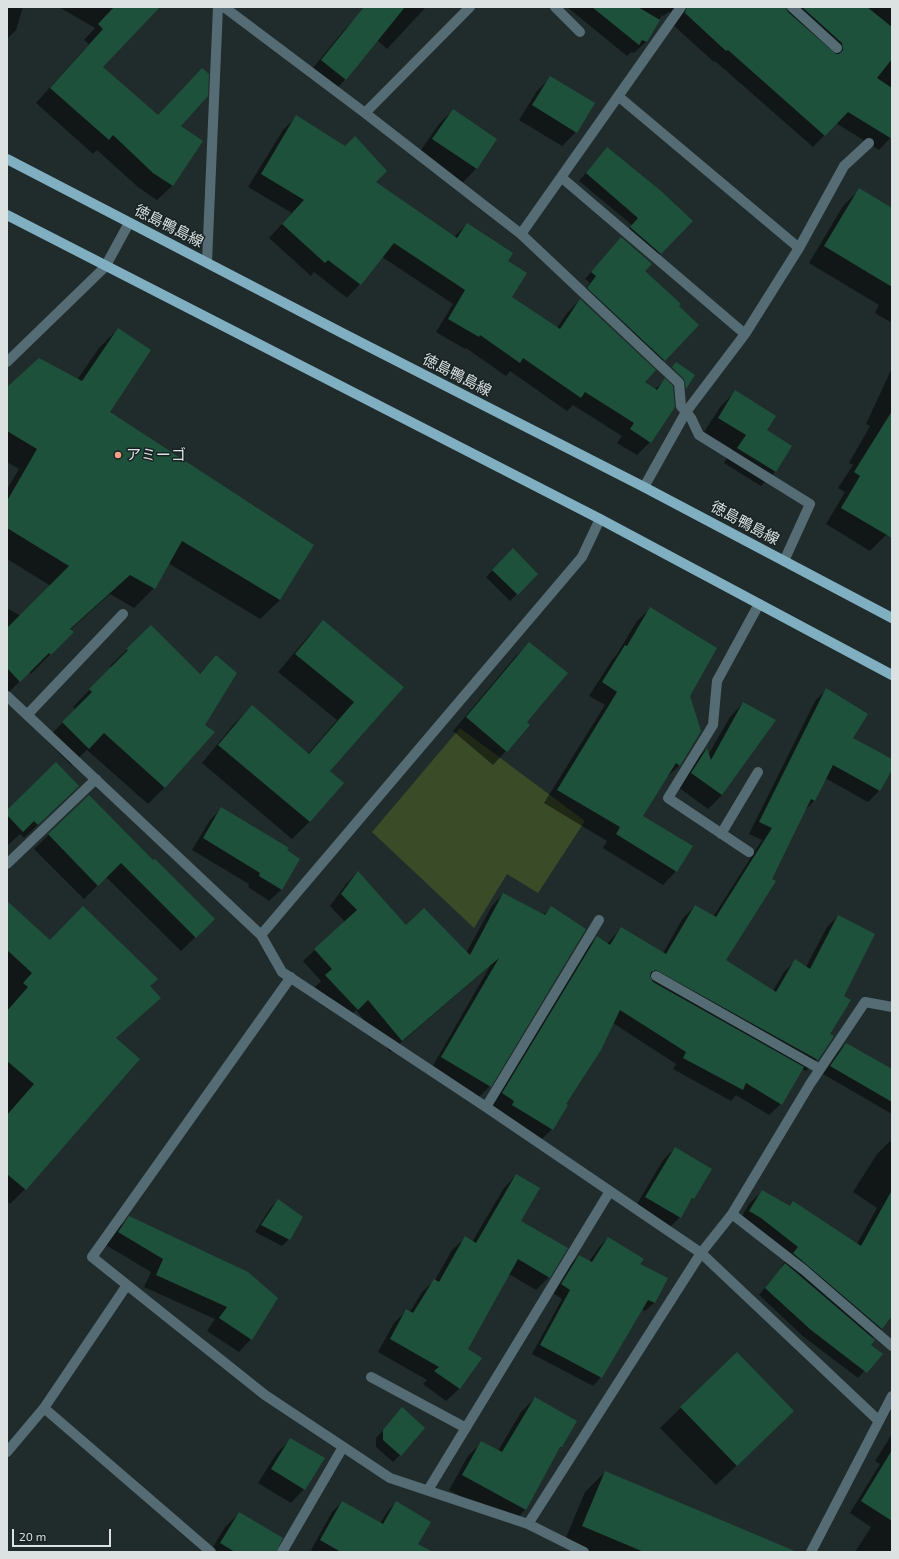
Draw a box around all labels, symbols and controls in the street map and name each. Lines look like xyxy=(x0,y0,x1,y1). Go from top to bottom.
street label: 徳島鴨島線 xyxy=(132,201,206,251)
street label: 徳島鴨島線 xyxy=(420,350,494,400)
place label: アミーゴ xyxy=(126,446,186,464)
marker: アミーゴ xyxy=(113,450,123,460)
street label: 徳島鴨島線 xyxy=(708,497,782,549)
scale bar xyxy=(14,1521,113,1547)
text: 20 m xyxy=(19,1529,46,1543)

